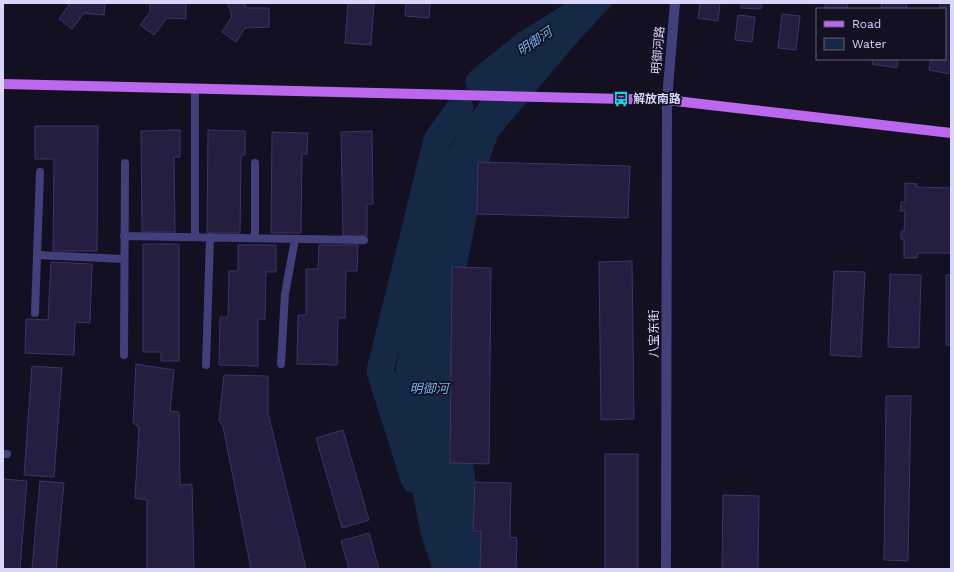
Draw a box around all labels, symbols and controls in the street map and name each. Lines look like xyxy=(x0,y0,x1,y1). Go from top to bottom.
legend xyxy=(816,8,946,60)
text: Road xyxy=(852,17,881,31)
water label: 明御河 xyxy=(514,23,557,59)
street label: 明御河路 xyxy=(649,25,667,75)
text: Water xyxy=(852,37,887,51)
bus stop icon: 解放南路 xyxy=(612,90,630,108)
place label: 解放南路 xyxy=(633,92,681,106)
street label: 八宝东街 xyxy=(647,310,661,358)
water label: 明御河 xyxy=(409,381,451,396)

